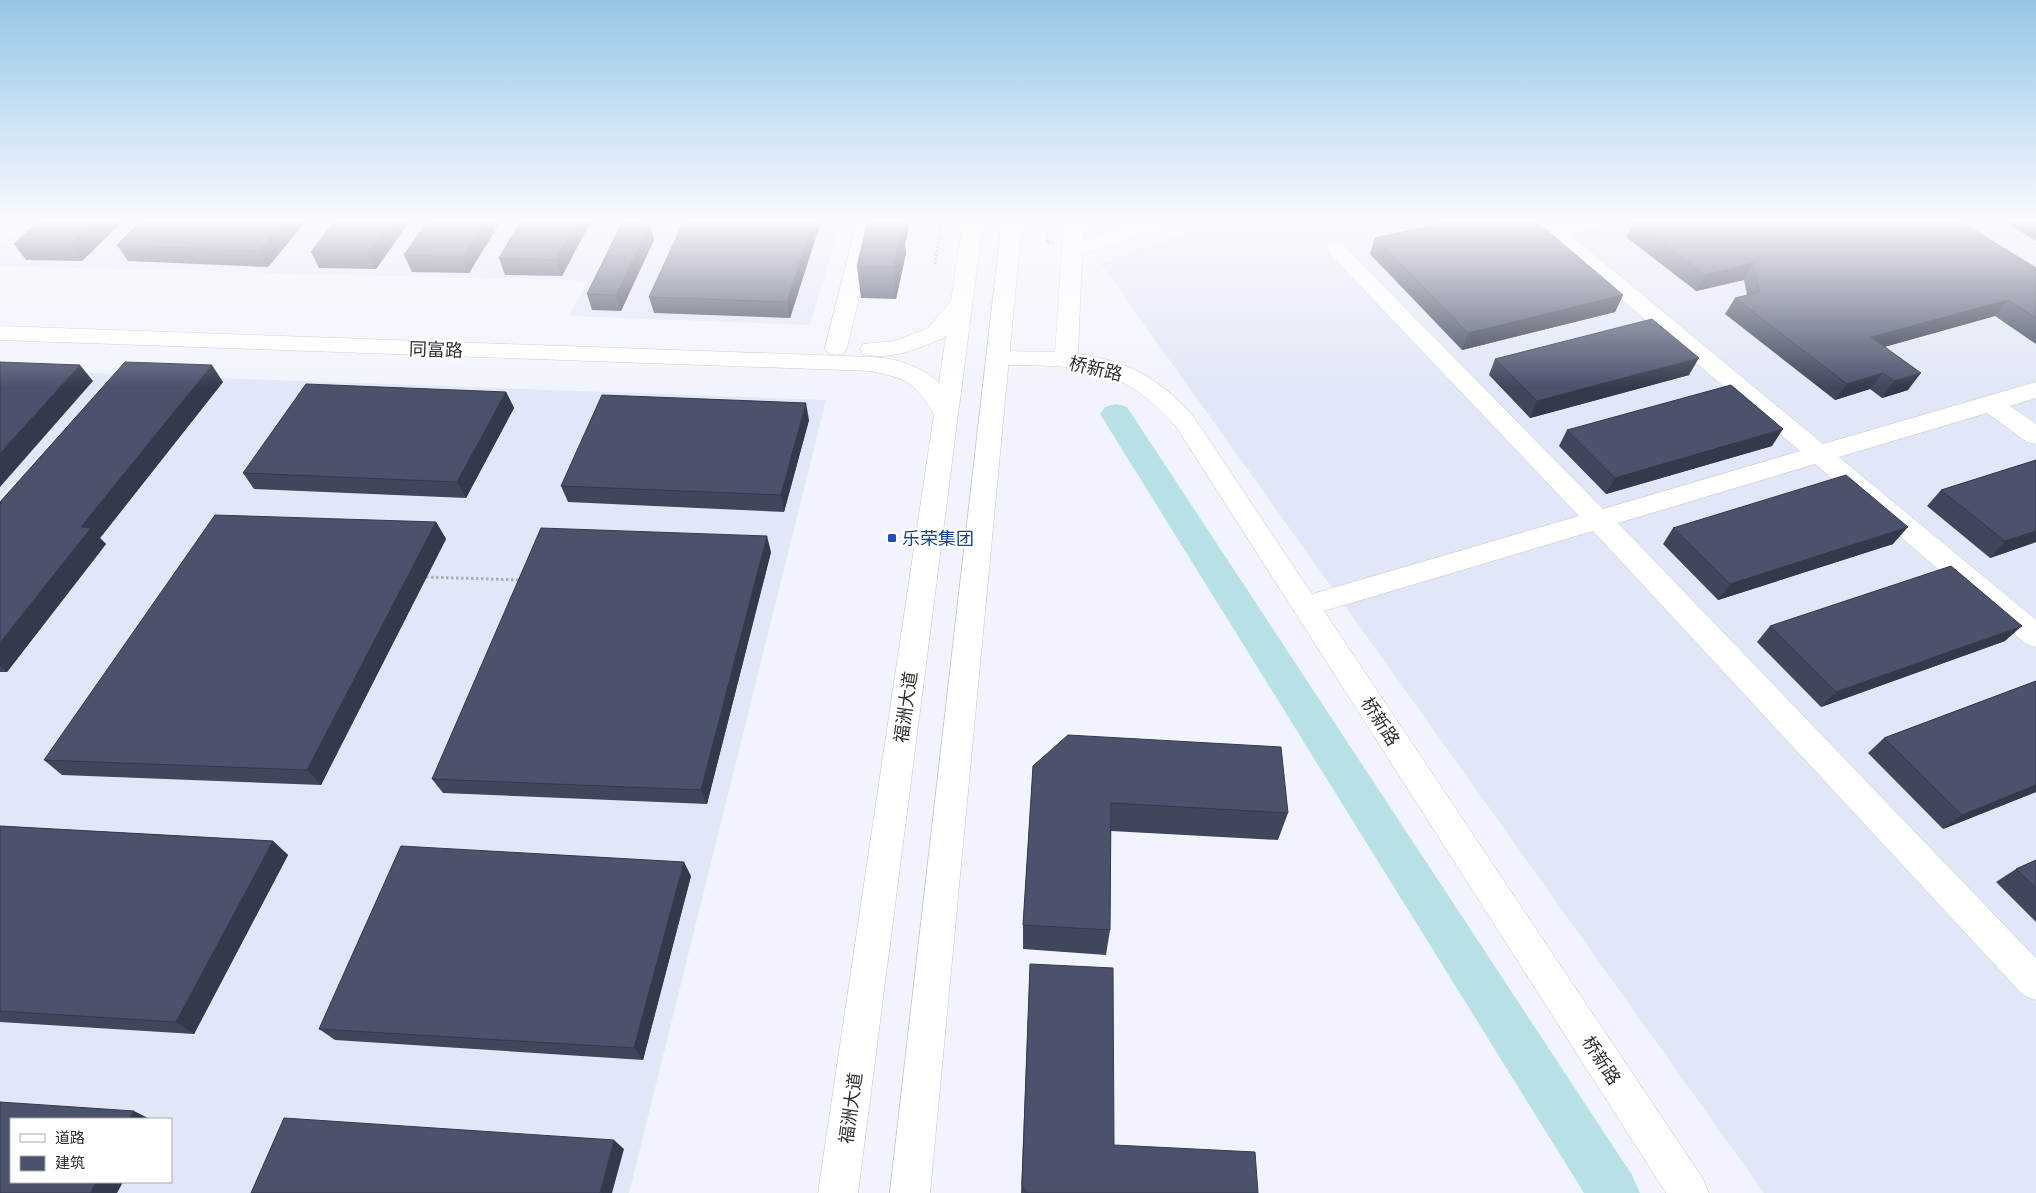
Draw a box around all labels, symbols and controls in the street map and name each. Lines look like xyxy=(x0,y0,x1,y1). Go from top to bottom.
street label: 同富路 xyxy=(409,336,463,362)
street label: 桥新路 xyxy=(1067,350,1125,386)
place label: 乐荣集团 xyxy=(902,526,974,550)
marker: 乐荣集团 xyxy=(886,532,898,544)
street label: 福洲大道 xyxy=(888,670,922,744)
street label: 桥新路 xyxy=(1356,692,1406,750)
street label: 桥新路 xyxy=(1577,1031,1627,1089)
street label: 福洲大道 xyxy=(833,1071,867,1145)
legend xyxy=(10,1118,172,1183)
text: 道路 xyxy=(55,1127,85,1147)
text: 建筑 xyxy=(55,1152,85,1172)

